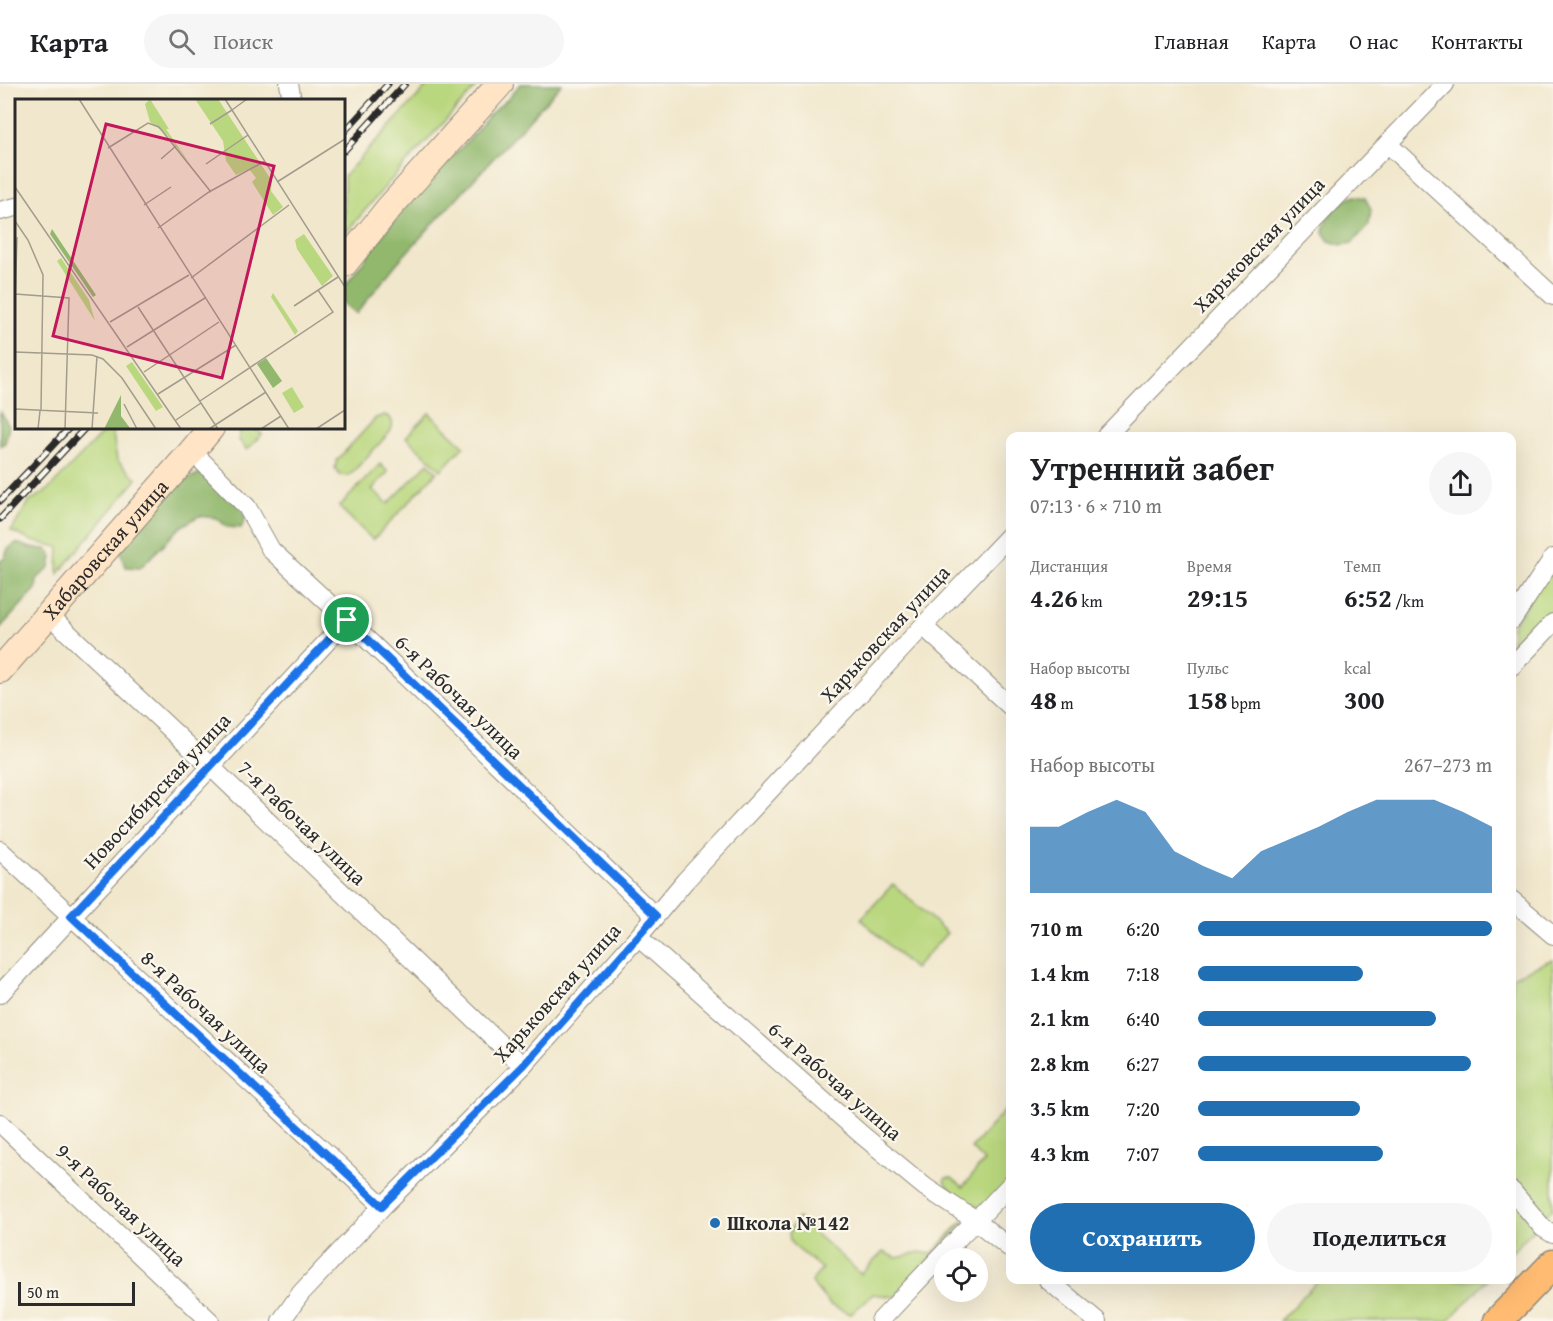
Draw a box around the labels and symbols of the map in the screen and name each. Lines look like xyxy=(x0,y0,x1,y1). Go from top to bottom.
inset map xyxy=(15,99,345,429)
street label: Харьковская улица xyxy=(1186,170,1332,320)
street label: Хабаровская улица xyxy=(35,472,176,627)
street label: Харьковская улица xyxy=(812,558,957,709)
pin xyxy=(321,594,372,645)
street label: 6-я Рабочая улица xyxy=(388,627,531,766)
street label: Новосибирская улица xyxy=(76,705,238,876)
street label: 7-я Рабочая улица xyxy=(231,753,374,892)
street label: Харьковская улица xyxy=(485,916,628,1069)
street label: 8-я Рабочая улица xyxy=(134,943,279,1080)
street label: 6-я Рабочая улица xyxy=(762,1014,909,1148)
street label: 9-я Рабочая улица xyxy=(49,1136,194,1273)
place label: Школа №142 xyxy=(727,1207,849,1238)
marker: Школа №142 xyxy=(708,1216,722,1230)
scale bar xyxy=(18,1279,135,1306)

